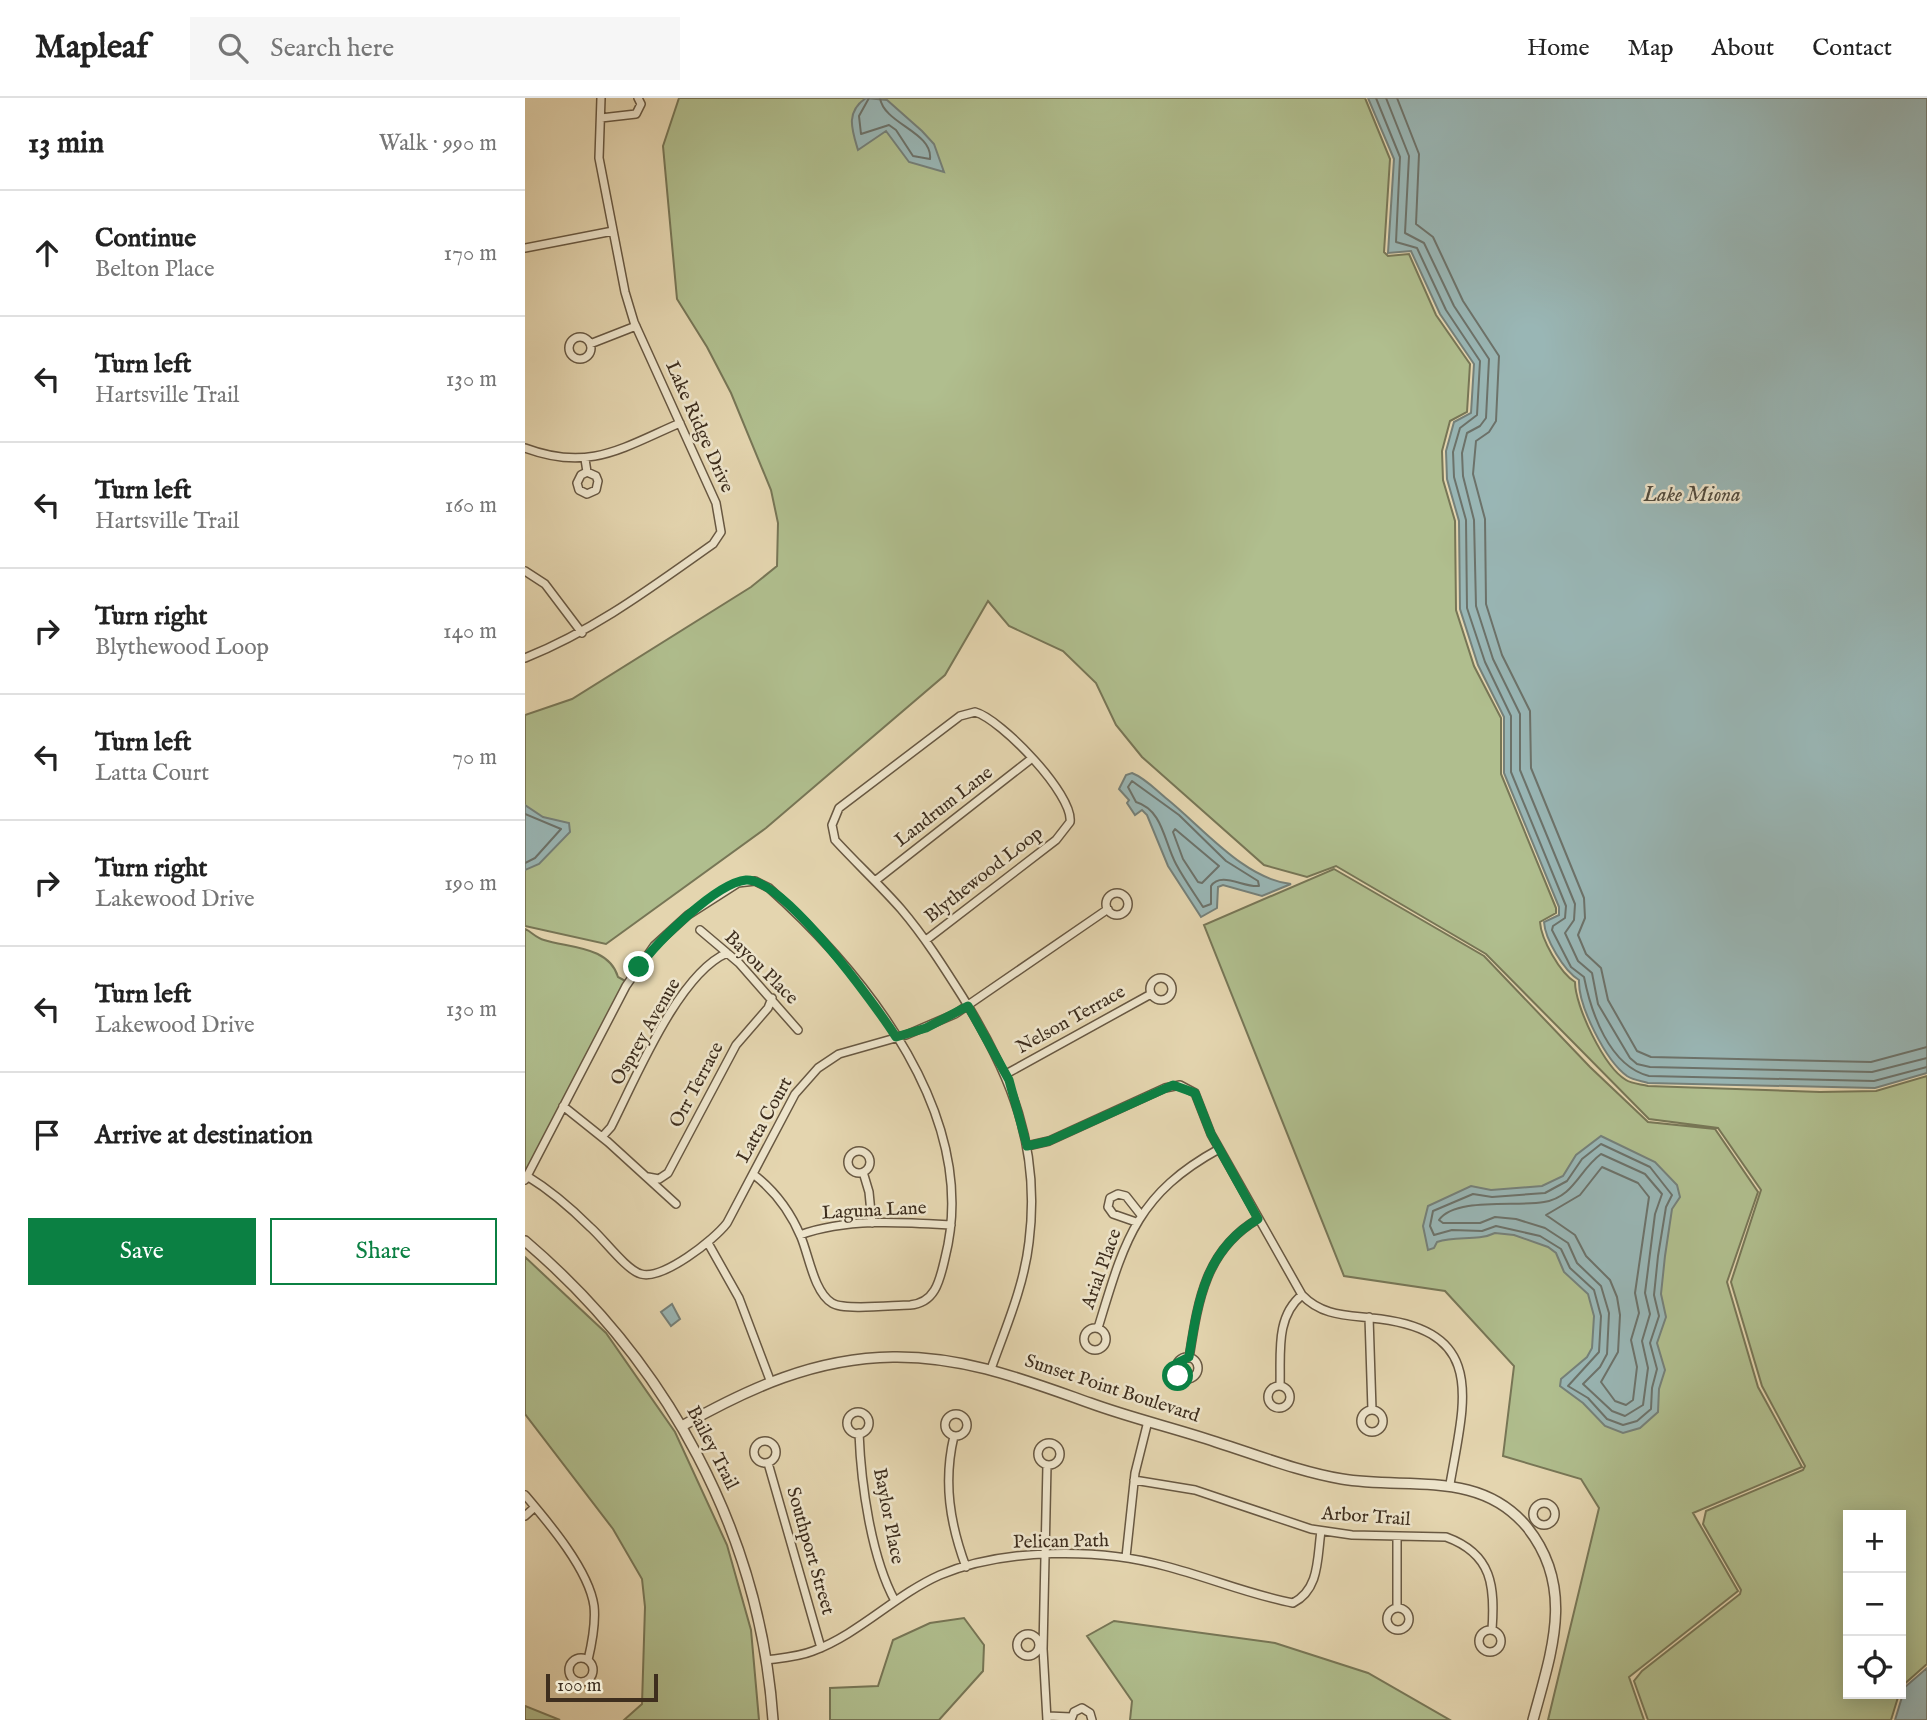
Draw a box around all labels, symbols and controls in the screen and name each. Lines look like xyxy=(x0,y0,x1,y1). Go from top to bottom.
search box xyxy=(190,17,680,80)
text: Mapleaf xyxy=(35,27,148,69)
icon: search xyxy=(214,29,252,67)
text: Search here xyxy=(270,32,394,65)
text: Home xyxy=(1527,33,1590,64)
text: Map xyxy=(1628,33,1674,64)
text: About xyxy=(1712,33,1774,64)
text: Contact xyxy=(1812,33,1892,64)
text: 13 min xyxy=(28,125,104,163)
text: Walk · 990 m xyxy=(379,129,497,158)
text: Continue xyxy=(95,222,196,255)
icon: ahead xyxy=(28,234,66,272)
text: 170 m xyxy=(444,239,497,268)
text: Belton Place xyxy=(95,255,214,284)
text: Turn left xyxy=(95,348,192,381)
street label: Lake Ridge Drive xyxy=(659,357,739,497)
icon: left xyxy=(28,360,66,398)
text: 130 m xyxy=(446,365,497,394)
text: Hartsville Trail xyxy=(95,381,239,410)
text: Turn left xyxy=(95,474,192,507)
water label: Lake Miona xyxy=(1643,482,1740,509)
icon: left xyxy=(28,486,66,524)
text: 160 m xyxy=(445,491,497,520)
text: Hartsville Trail xyxy=(95,507,239,536)
text: Turn right xyxy=(95,600,208,633)
icon: right xyxy=(28,612,66,650)
text: 140 m xyxy=(443,617,497,646)
text: Blythewood Loop xyxy=(95,633,269,662)
text: Turn left xyxy=(95,726,192,759)
icon: left xyxy=(28,738,66,776)
text: 70 m xyxy=(452,743,497,772)
text: Latta Court xyxy=(95,759,209,788)
street label: Landrum Lane xyxy=(890,761,998,853)
street label: Blythewood Loop xyxy=(920,821,1048,929)
text: Turn right xyxy=(95,852,208,885)
icon: right xyxy=(28,864,66,902)
text: 190 m xyxy=(444,869,497,898)
text: Lakewood Drive xyxy=(95,885,255,914)
street label: Bayou Place xyxy=(719,926,803,1010)
route end xyxy=(623,951,654,982)
street label: Osprey Avenue xyxy=(606,974,687,1090)
text: Turn left xyxy=(95,978,192,1011)
street label: Nelson Terrace xyxy=(1012,980,1130,1060)
icon: left xyxy=(28,990,66,1028)
text: 130 m xyxy=(446,995,497,1024)
text: Lakewood Drive xyxy=(95,1011,255,1040)
street label: Orr Terrace xyxy=(664,1038,730,1132)
street label: Latta Court xyxy=(732,1073,799,1167)
icon: arrive xyxy=(28,1116,66,1154)
text: Arrive at destination xyxy=(95,1119,313,1152)
street label: Laguna Lane xyxy=(821,1196,927,1226)
button: Save xyxy=(28,1218,256,1285)
button: Share xyxy=(270,1218,497,1285)
street label: Arial Place xyxy=(1076,1225,1128,1313)
street label: Sunset Point Boulevard xyxy=(1022,1349,1203,1429)
route start xyxy=(1162,1360,1193,1391)
street label: Bailey Trail xyxy=(681,1402,744,1495)
street label: Baylor Place xyxy=(867,1466,909,1566)
street label: Southport Street xyxy=(780,1484,840,1618)
street label: Arbor Trail xyxy=(1320,1502,1412,1532)
map controls xyxy=(1843,1510,1906,1699)
button: + xyxy=(1843,1510,1906,1573)
street label: Pelican Path xyxy=(1013,1529,1109,1555)
button: − xyxy=(1843,1573,1906,1636)
button: locate xyxy=(1843,1636,1906,1699)
scale bar xyxy=(546,1671,658,1703)
text: 100 m xyxy=(557,1674,601,1698)

